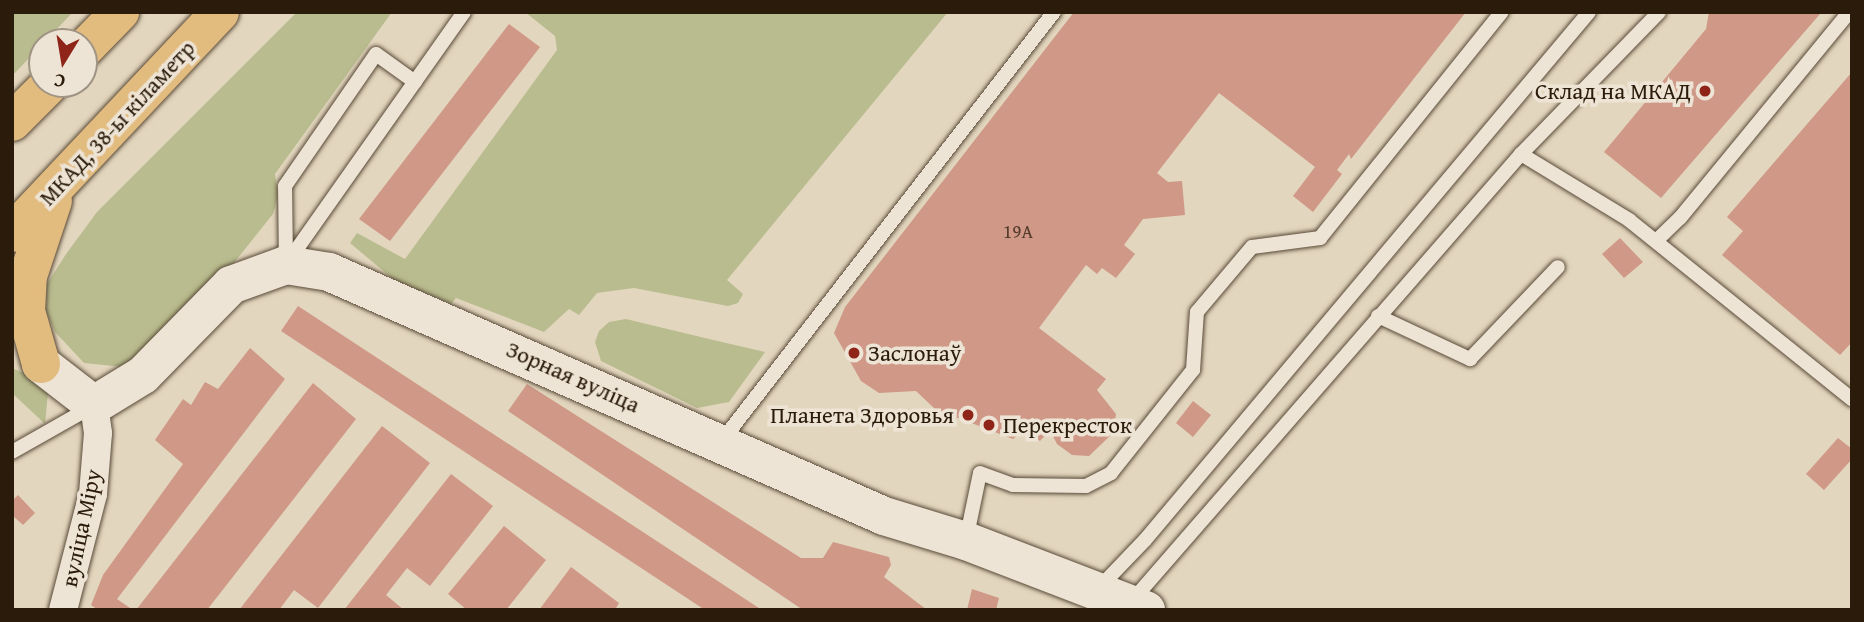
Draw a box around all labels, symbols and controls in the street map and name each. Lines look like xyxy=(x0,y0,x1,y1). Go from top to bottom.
north arrow xyxy=(28,28,98,98)
street label: МКАД, 38-ы кіламетр xyxy=(33,35,201,211)
text: С xyxy=(51,67,67,96)
place label: Склад на МКАД xyxy=(1535,77,1691,105)
marker: Склад на МКАД xyxy=(1697,83,1713,99)
house number: 19А xyxy=(1003,221,1033,243)
street label: Зорная вуліца xyxy=(502,335,644,419)
place label: Заслонаў xyxy=(868,339,961,367)
marker: Заслонаў xyxy=(846,345,862,361)
place label: Планета Здоровья xyxy=(770,401,954,429)
marker: Планета Здоровья xyxy=(960,407,976,423)
place label: Перекресток xyxy=(1003,411,1132,439)
marker: Перекресток xyxy=(981,417,997,433)
street label: вуліца Міру xyxy=(55,467,107,589)

